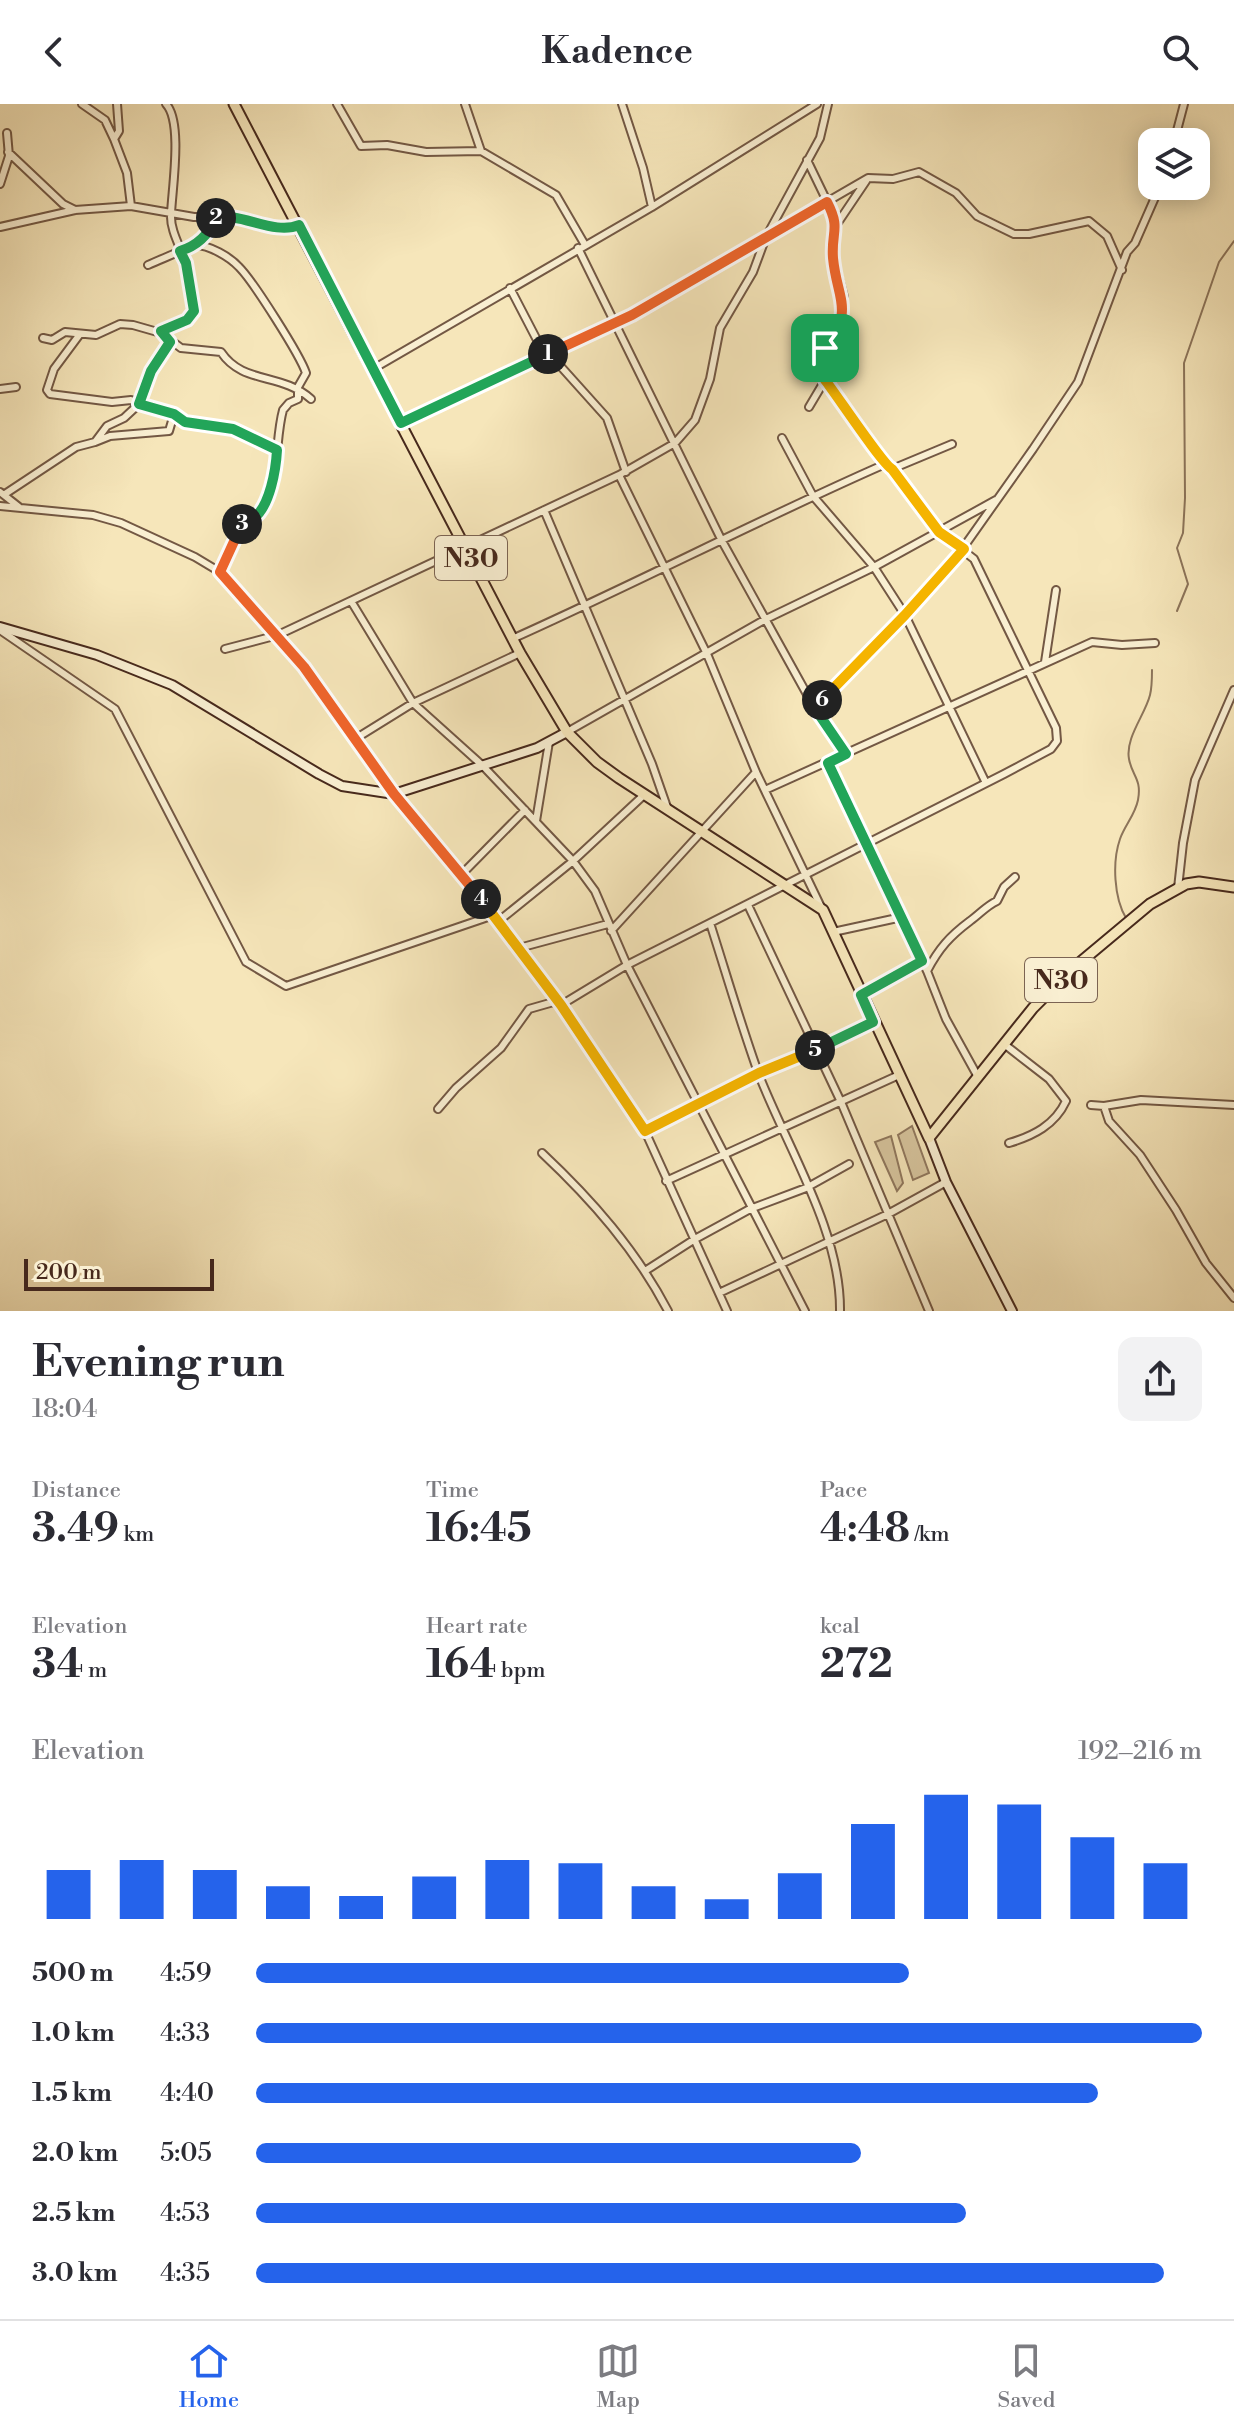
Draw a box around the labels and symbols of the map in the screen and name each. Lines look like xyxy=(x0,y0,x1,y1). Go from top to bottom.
pin: 2 xyxy=(196,198,236,238)
pin xyxy=(791,314,859,382)
pin: 1 xyxy=(528,334,568,374)
pin: 3 xyxy=(222,504,262,544)
road number: N30 xyxy=(435,536,507,580)
pin: 6 xyxy=(802,680,842,720)
pin: 4 xyxy=(461,879,501,919)
road number: N30 xyxy=(1025,958,1097,1002)
pin: 5 xyxy=(795,1030,835,1070)
scale bar xyxy=(24,1255,214,1291)

